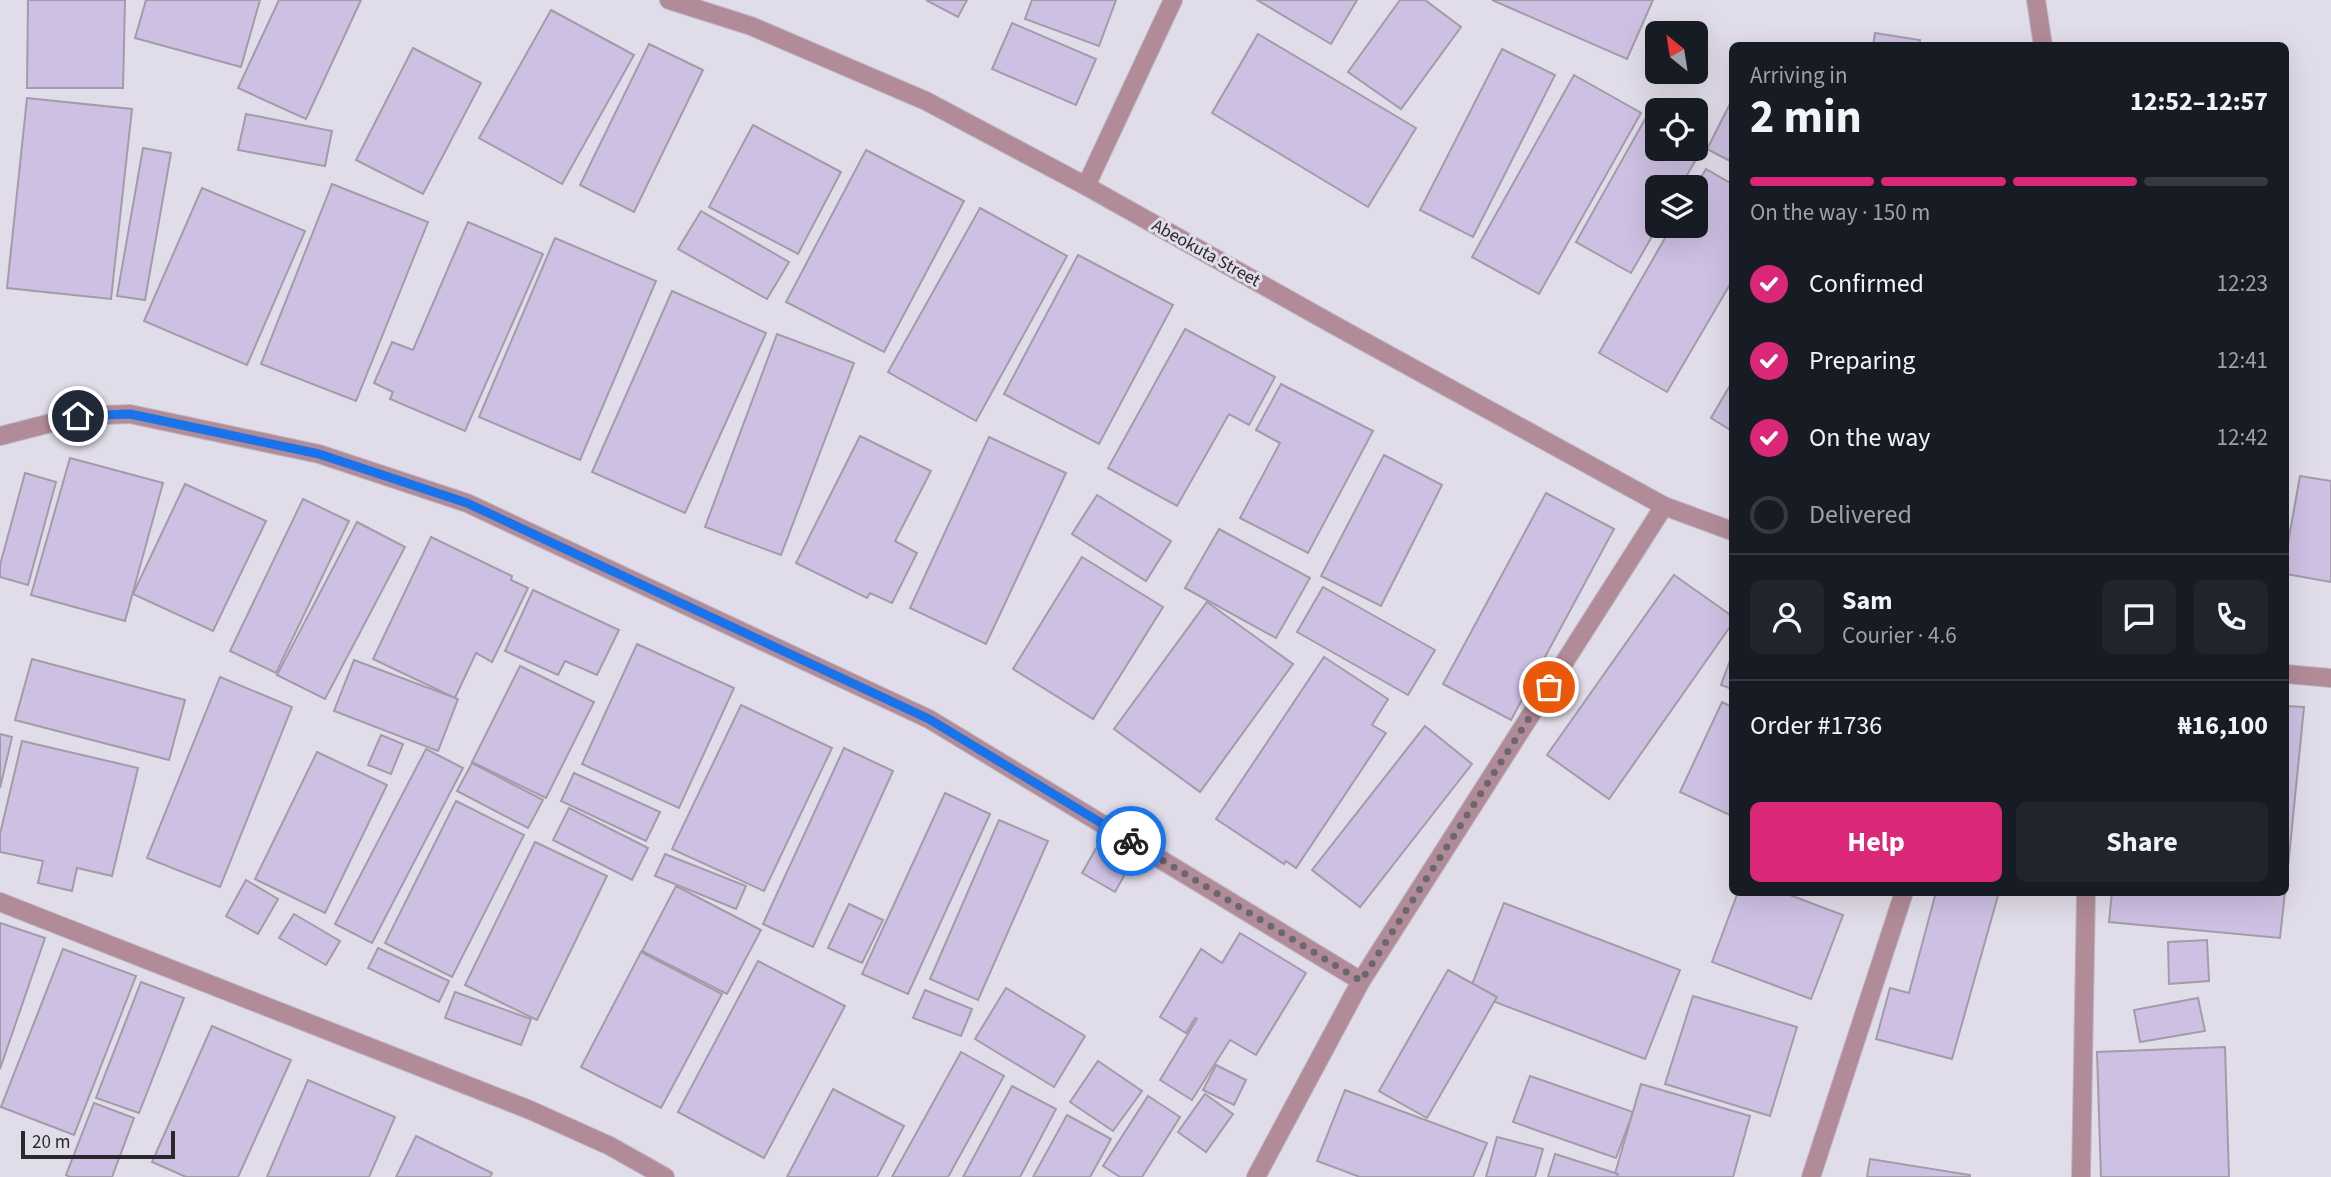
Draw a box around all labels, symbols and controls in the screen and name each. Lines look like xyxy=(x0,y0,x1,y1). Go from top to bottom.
north arrow xyxy=(1645,21,1708,84)
map controls xyxy=(1645,21,1708,238)
text: Arriving in xyxy=(1750,59,1848,92)
text: 12:52–12:57 xyxy=(2130,83,2268,120)
text: 2 min xyxy=(1750,85,1862,150)
button: locate xyxy=(1645,98,1708,161)
button: layers xyxy=(1645,175,1708,238)
text: On the way · 150 m xyxy=(1750,196,1930,229)
street label: Abeokuta Street xyxy=(1147,213,1265,293)
icon: check xyxy=(1750,265,1788,303)
text: Confirmed xyxy=(1809,265,1924,302)
text: 12:23 xyxy=(2217,267,2268,300)
icon: check xyxy=(1750,342,1788,380)
text: Preparing xyxy=(1809,342,1915,379)
text: 12:41 xyxy=(2217,344,2268,377)
pin xyxy=(48,386,108,446)
icon: home xyxy=(59,397,97,435)
icon: check xyxy=(1750,419,1788,457)
text: On the way xyxy=(1809,419,1930,456)
text: 12:42 xyxy=(2217,421,2268,454)
text: Delivered xyxy=(1809,496,1912,533)
button: person xyxy=(1750,580,1824,654)
button: chat xyxy=(2102,580,2176,654)
button: phone xyxy=(2194,580,2268,654)
text: Sam xyxy=(1842,582,1892,619)
text: Courier · 4.6 xyxy=(1842,619,1957,652)
pin xyxy=(1519,657,1579,717)
icon: bag xyxy=(1530,668,1568,706)
text: Order #1736 xyxy=(1750,707,1882,744)
text: ₦16,100 xyxy=(2178,707,2268,744)
button: Help xyxy=(1750,802,2002,882)
button: Share xyxy=(2016,802,2268,882)
courier xyxy=(1096,806,1166,876)
icon: bike xyxy=(1112,822,1150,860)
scale bar xyxy=(21,1128,175,1160)
text: 20 m xyxy=(32,1129,70,1156)

